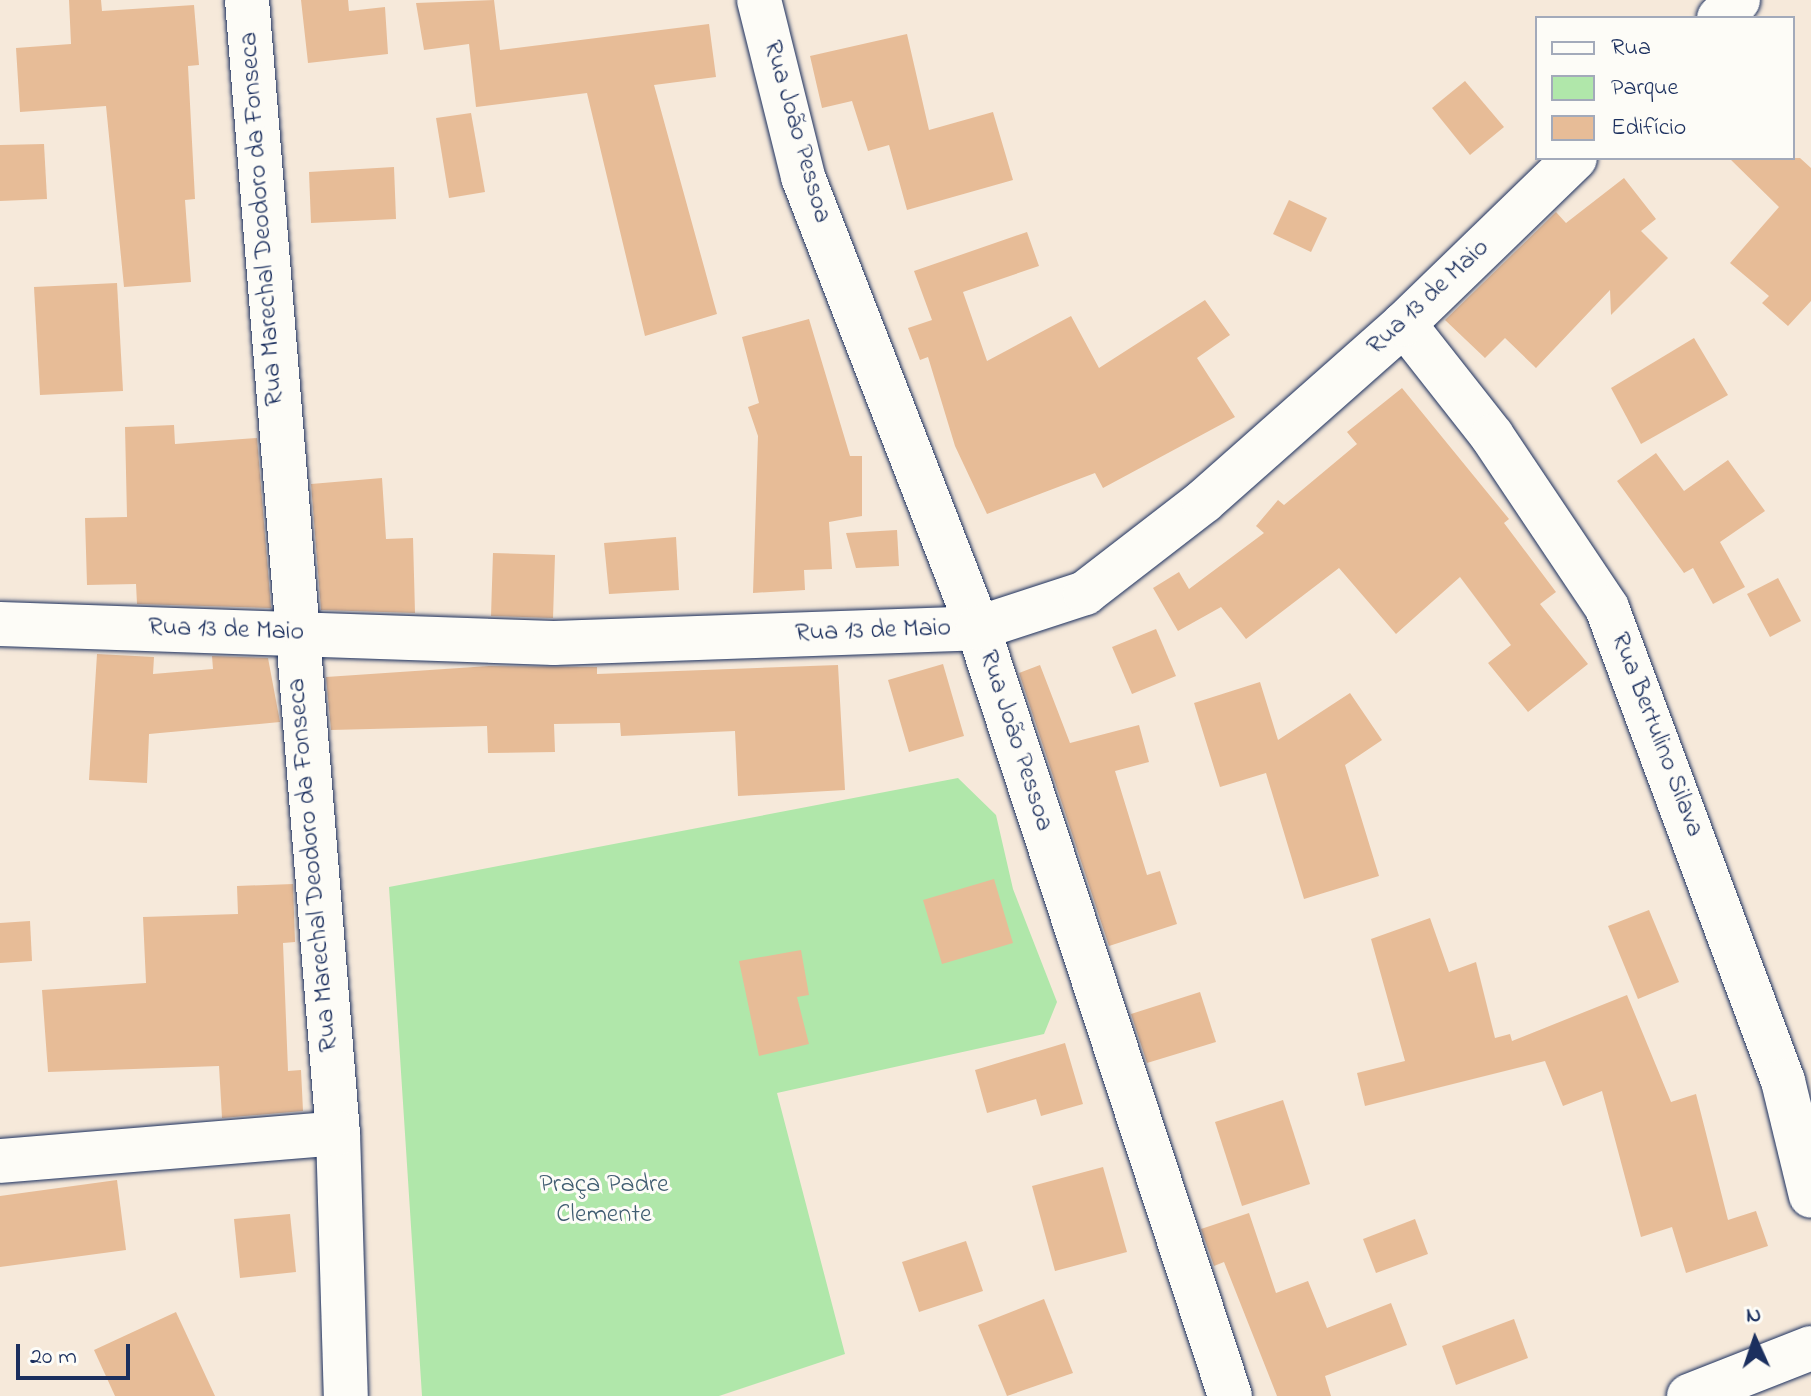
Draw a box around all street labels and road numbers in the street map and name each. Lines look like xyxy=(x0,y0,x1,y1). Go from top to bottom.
street label: Rua Marechal Deodoro da Fonseca xyxy=(234,31,292,407)
street label: Rua João Pessoa xyxy=(755,37,837,227)
street label: Rua 13 de Maio xyxy=(1361,233,1497,363)
street label: Rua 13 de Maio xyxy=(148,613,304,649)
street label: Rua 13 de Maio xyxy=(795,614,951,650)
street label: Rua Bertulino Silava xyxy=(1603,628,1709,842)
street label: Rua João Pessoa xyxy=(971,647,1059,835)
street label: Rua Marechal Deodoro da Fonseca xyxy=(282,677,346,1053)

